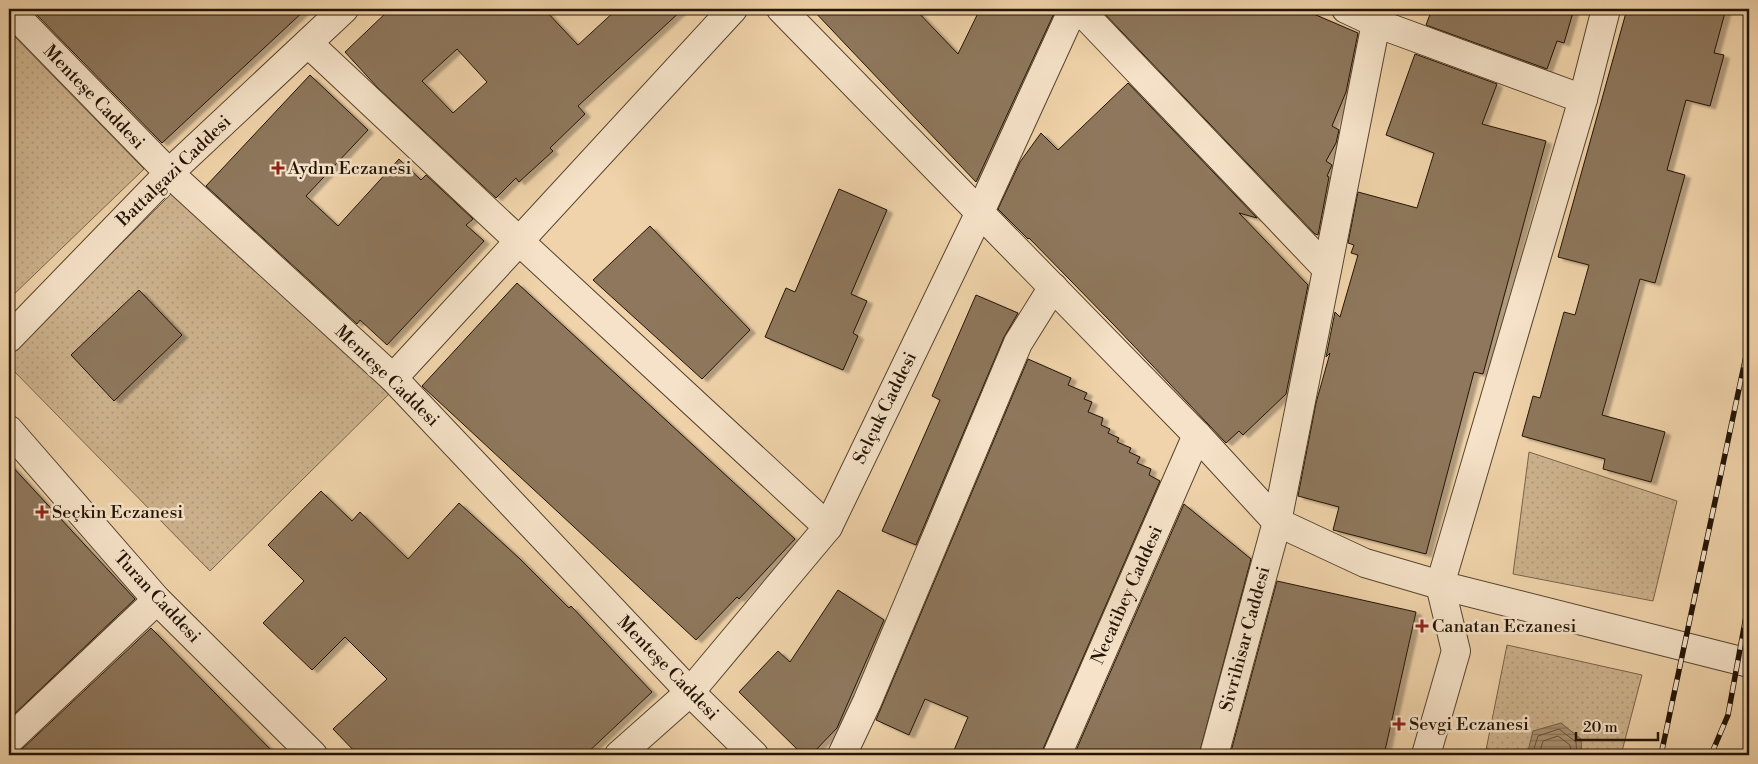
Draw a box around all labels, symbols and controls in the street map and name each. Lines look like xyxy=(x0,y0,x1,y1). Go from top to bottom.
street label: Menteşe Caddesi xyxy=(38,40,150,154)
street label: Battalgazi Caddesi xyxy=(111,110,236,232)
place label: Aydın Eczanesi xyxy=(287,157,411,180)
marker: Aydın Eczanesi xyxy=(272,162,284,174)
street label: Menteşe Caddesi xyxy=(330,320,444,432)
street label: Selçuk Caddesi xyxy=(848,348,922,468)
place label: Seçkin Eczanesi xyxy=(52,501,183,524)
marker: Seçkin Eczanesi xyxy=(36,506,48,518)
street label: Necatibey Caddesi xyxy=(1086,522,1168,668)
street label: Turan Caddesi xyxy=(109,546,206,648)
street label: Sivrihisar Caddesi xyxy=(1215,564,1275,714)
street label: Menteşe Caddesi xyxy=(612,611,724,725)
place label: Canatan Eczanesi xyxy=(1432,615,1576,638)
marker: Canatan Eczanesi xyxy=(1416,620,1428,632)
scale bar xyxy=(1576,709,1658,741)
place label: Sevgi Eczanesi xyxy=(1409,713,1529,736)
marker: Sevgi Eczanesi xyxy=(1393,718,1405,730)
text: 20 m xyxy=(1583,718,1618,737)

